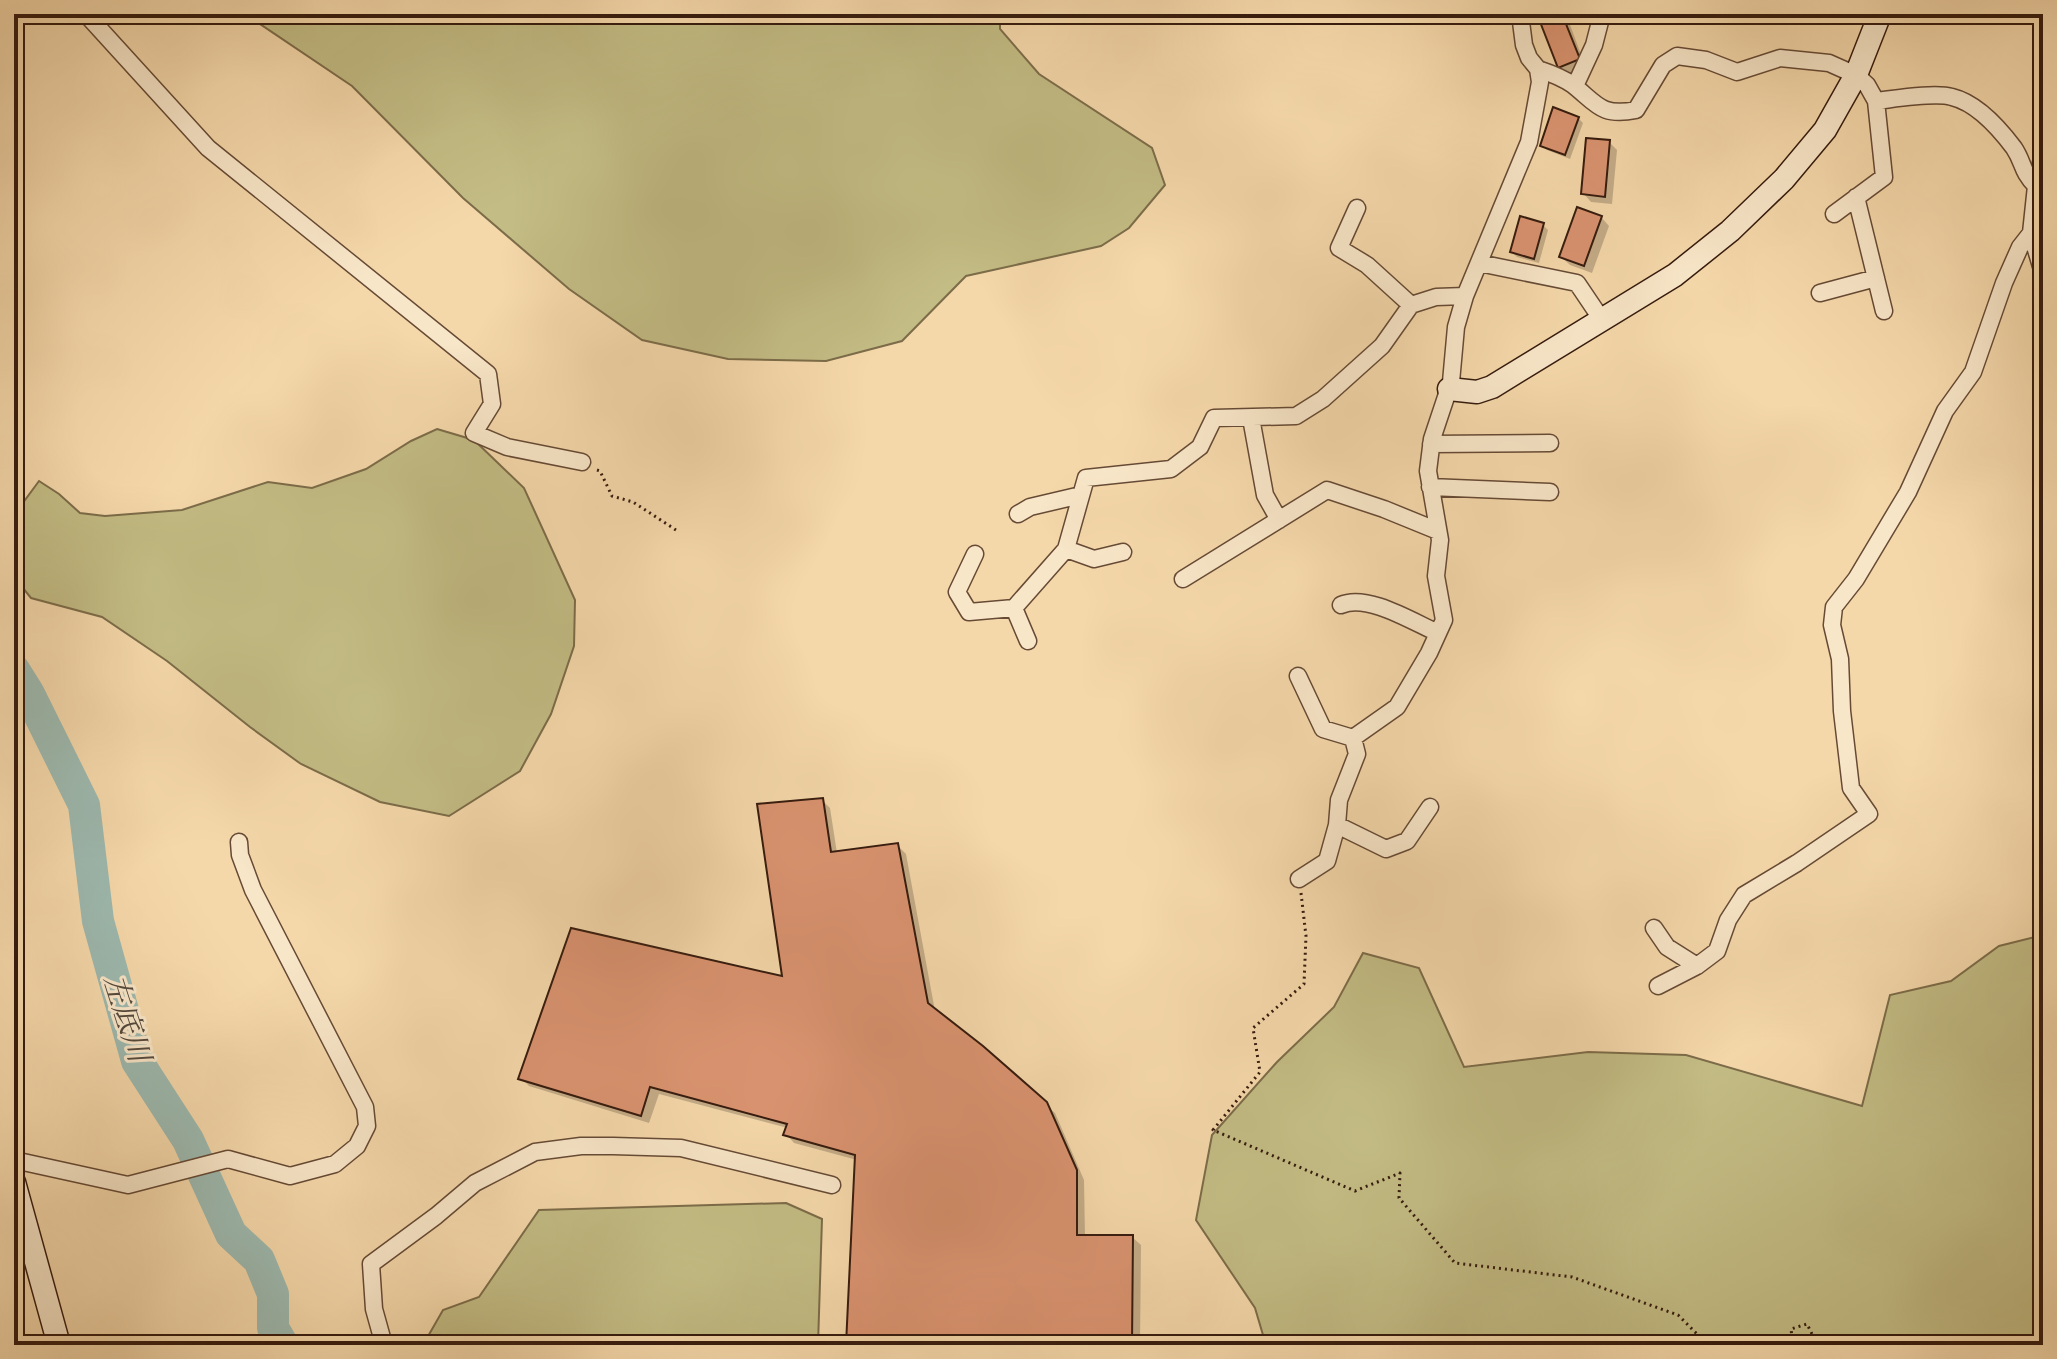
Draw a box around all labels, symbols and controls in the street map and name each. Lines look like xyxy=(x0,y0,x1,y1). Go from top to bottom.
water label: 左底川 xyxy=(93,970,158,1070)

